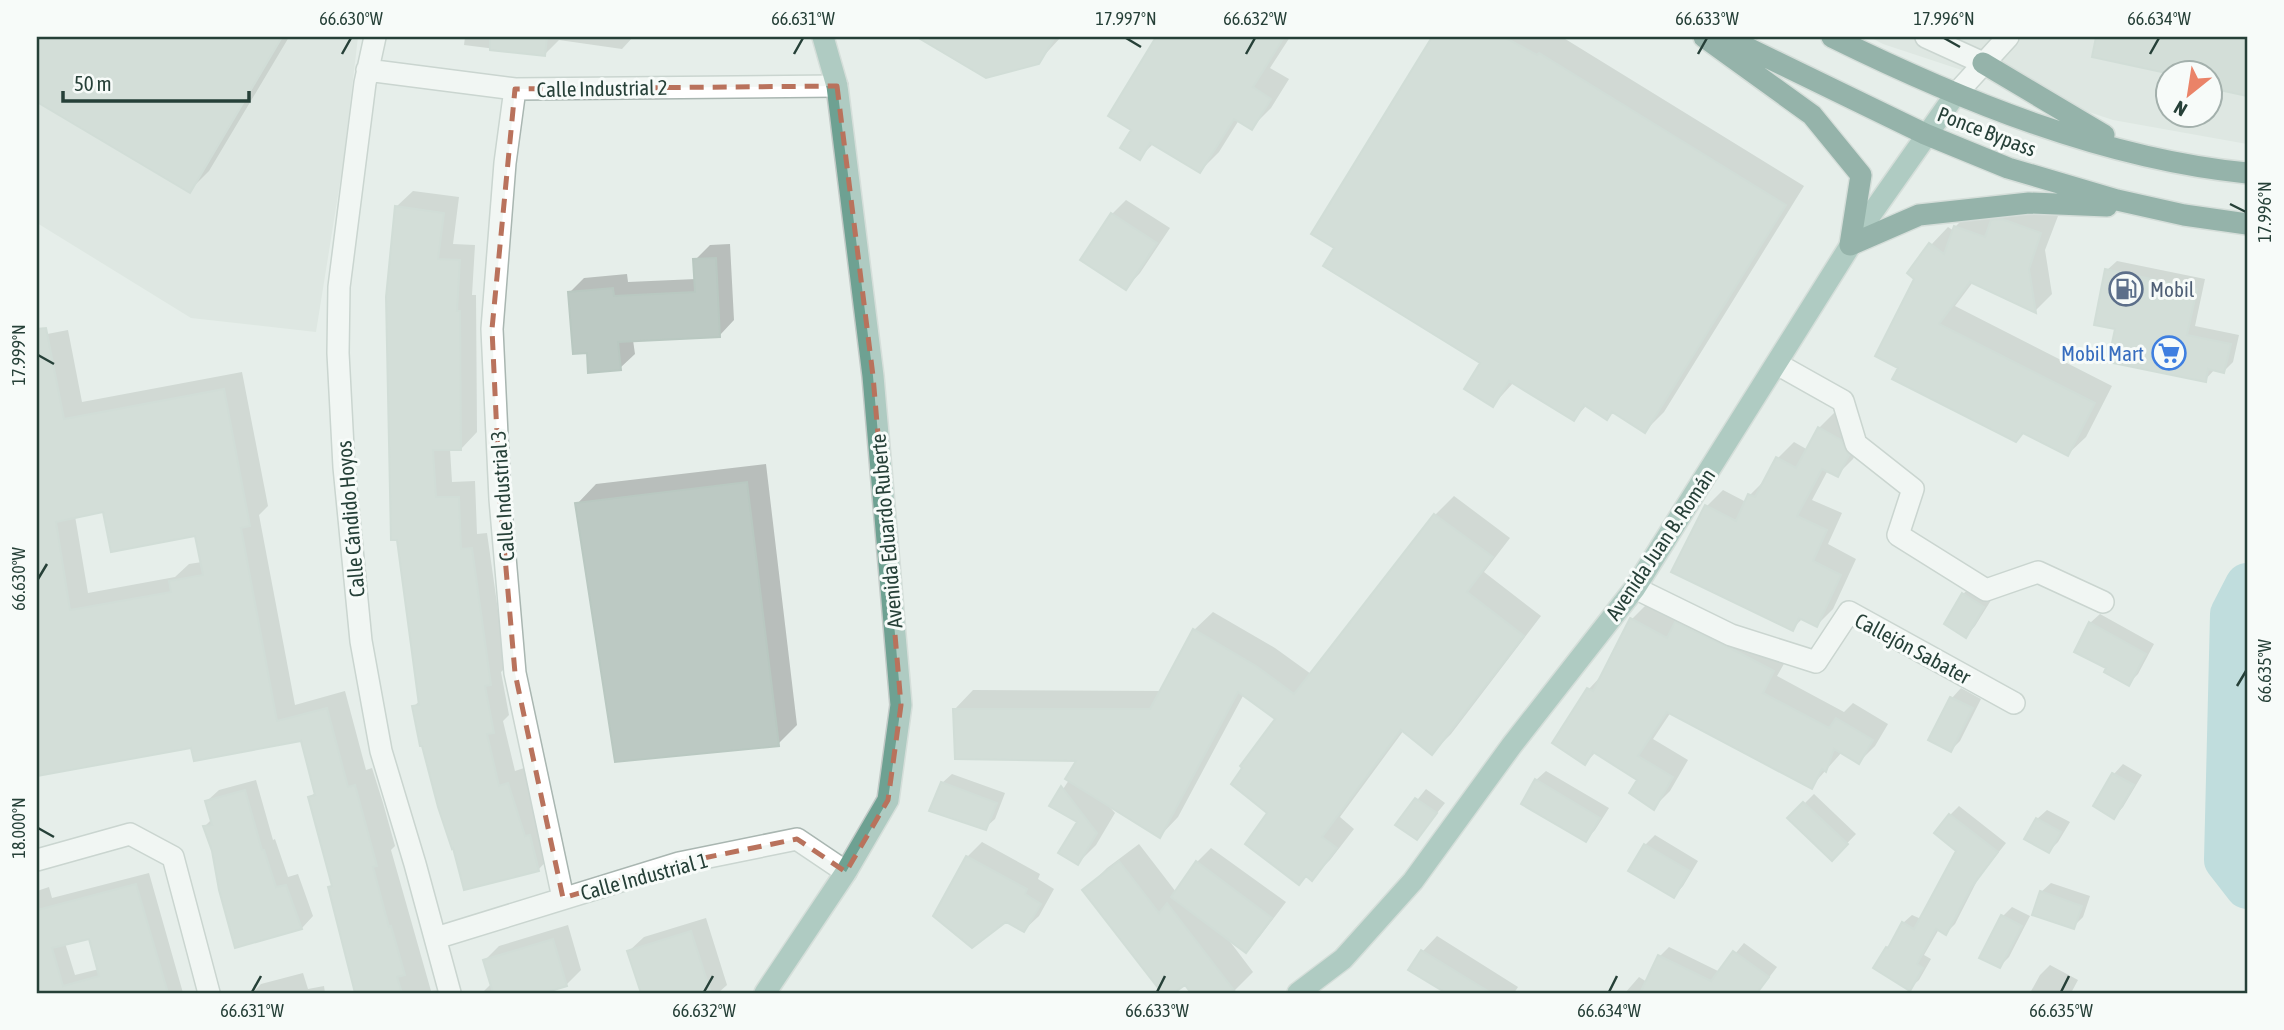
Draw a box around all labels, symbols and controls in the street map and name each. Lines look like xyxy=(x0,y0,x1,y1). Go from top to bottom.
text: 66.630°W xyxy=(319,8,383,29)
text: 66.631°W xyxy=(771,8,835,29)
text: 17.997°N xyxy=(1095,8,1157,29)
text: 66.632°W xyxy=(1223,8,1287,29)
text: 66.633°W xyxy=(1675,8,1739,29)
text: 17.996°N xyxy=(1913,8,1975,29)
text: 66.634°W xyxy=(2127,8,2191,29)
scale bar xyxy=(63,60,248,104)
north arrow xyxy=(2154,60,2224,130)
text: 50 m xyxy=(74,71,112,95)
street label: Calle Industrial 2 xyxy=(536,75,668,101)
text: N xyxy=(2170,96,2191,121)
street label: Ponce Bypass xyxy=(1934,101,2040,161)
text: 17.996°N xyxy=(2254,181,2275,243)
fuel station icon: Mobil xyxy=(2107,270,2145,308)
place label: Mobil xyxy=(2150,277,2195,301)
text: 17.999°N xyxy=(8,324,29,386)
supermarket icon: Mobil Mart xyxy=(2150,334,2188,372)
place label: Mobil Mart xyxy=(2061,341,2144,365)
street label: Calle Industrial 3 xyxy=(485,430,519,562)
street label: Avenida Eduardo Ruberte xyxy=(866,433,906,629)
street label: Calle Cándido Hoyos xyxy=(331,440,369,598)
street label: Avenida Juan B. Román xyxy=(1600,464,1720,624)
text: 66.630°W xyxy=(8,547,29,611)
street label: Callejón Sabater xyxy=(1851,608,1976,689)
text: 66.635°W xyxy=(2254,639,2275,703)
text: 18.000°N xyxy=(8,797,29,859)
street label: Calle Industrial 1 xyxy=(578,847,710,905)
text: 66.631°W xyxy=(220,1000,284,1021)
text: 66.632°W xyxy=(672,1000,736,1021)
text: 66.633°W xyxy=(1125,1000,1189,1021)
text: 66.634°W xyxy=(1577,1000,1641,1021)
text: 66.635°W xyxy=(2029,1000,2093,1021)

